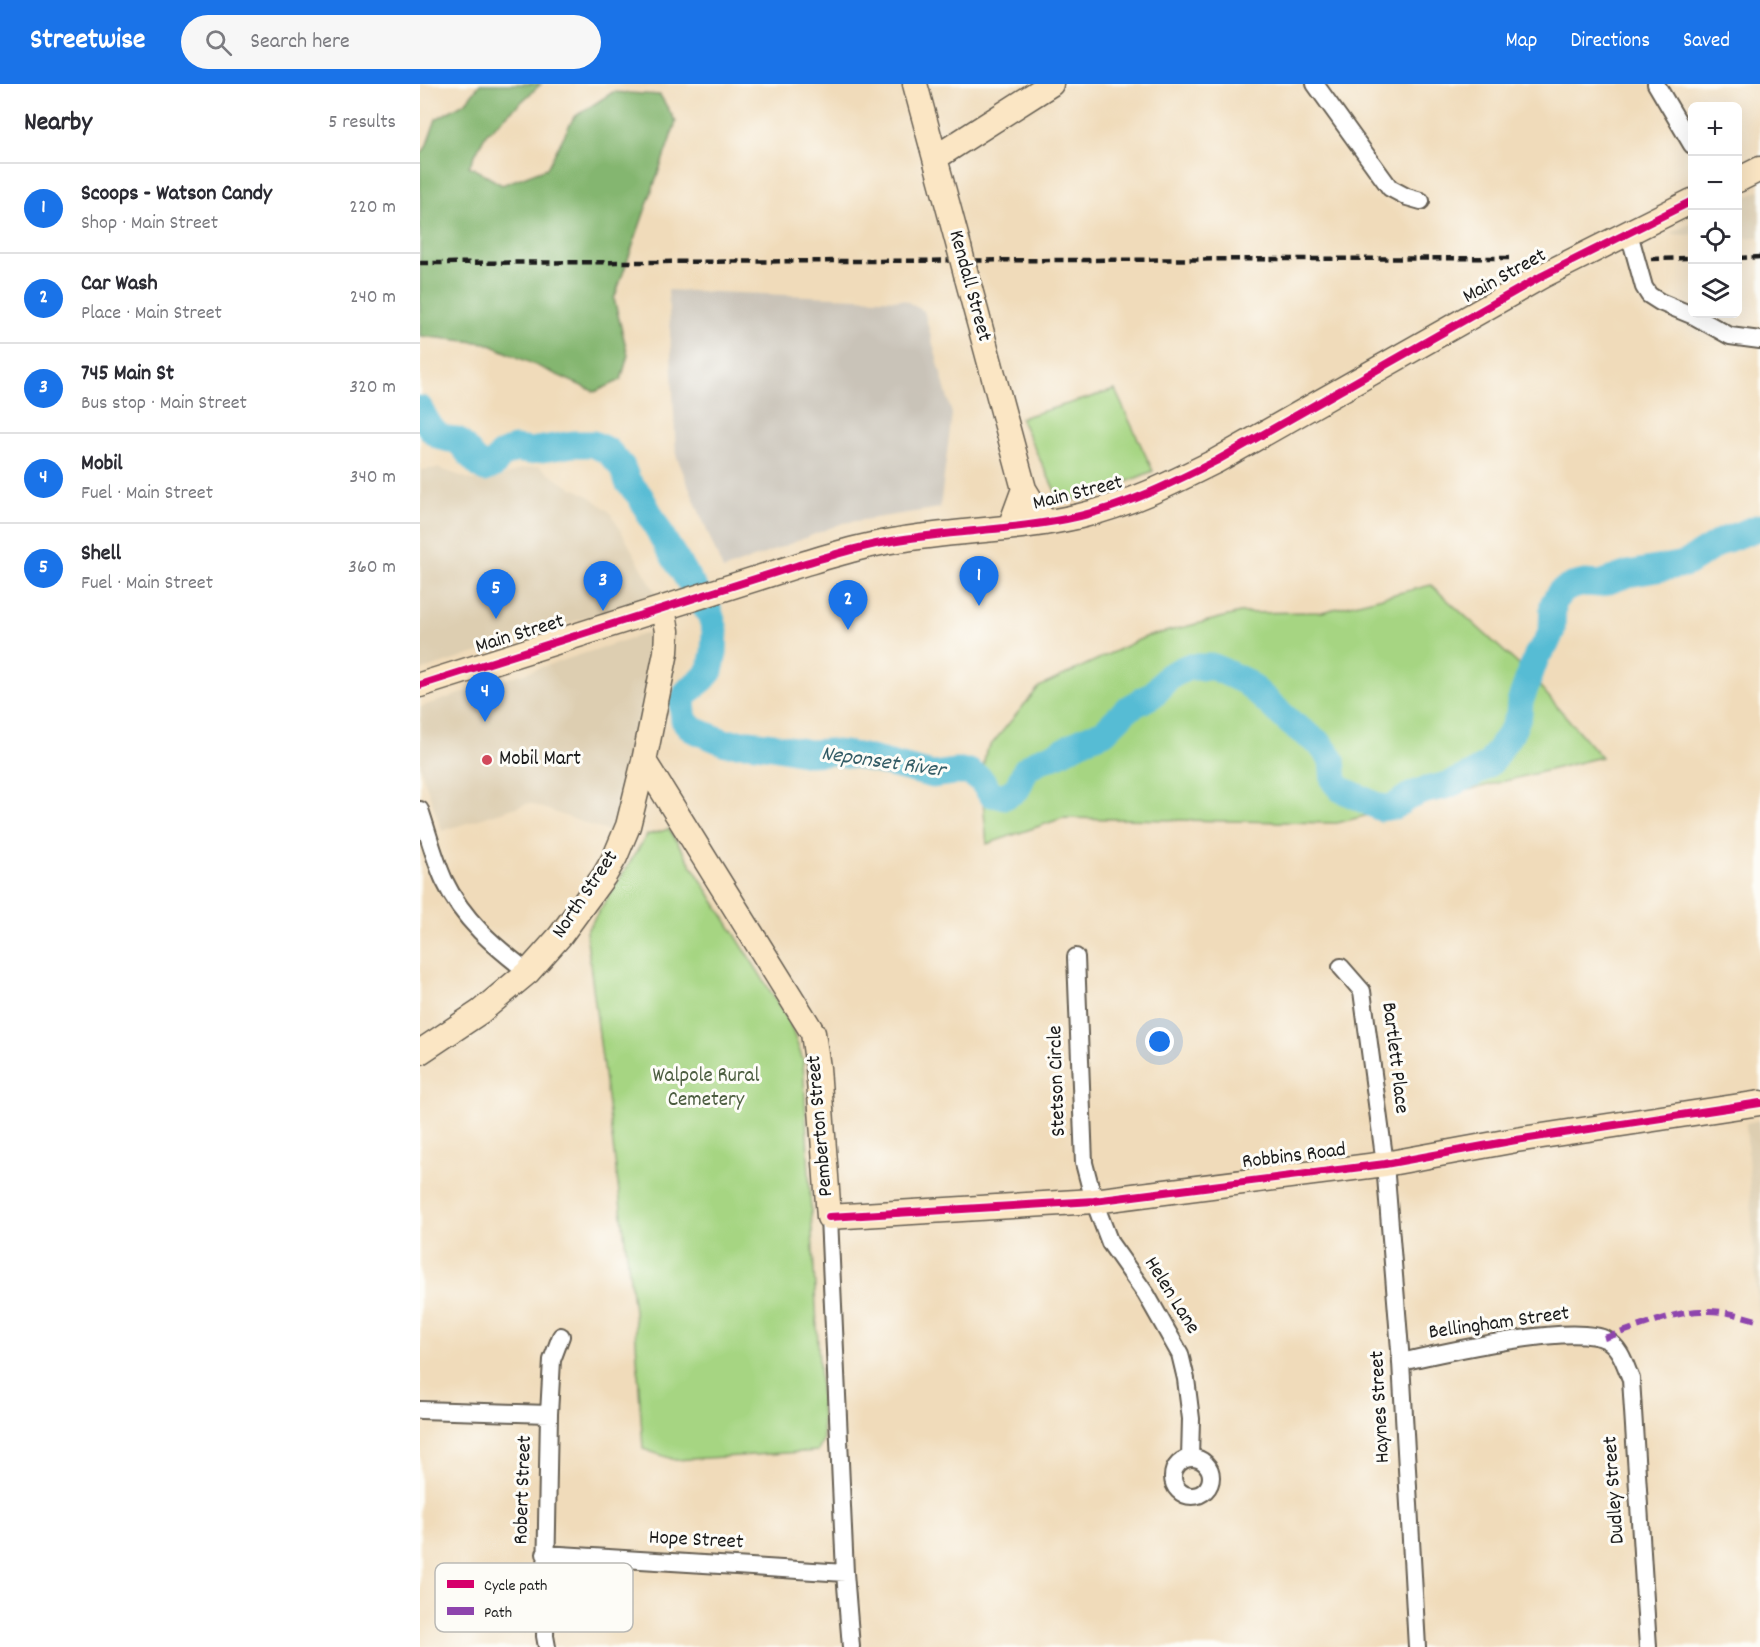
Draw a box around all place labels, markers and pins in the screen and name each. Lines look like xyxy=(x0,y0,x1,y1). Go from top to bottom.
pin: 1 xyxy=(960,556,998,606)
pin: 3 xyxy=(584,562,622,611)
pin: 5 xyxy=(476,570,516,619)
pin: 2 xyxy=(828,580,868,630)
pin: 4 xyxy=(466,672,504,722)
place label: Mobil Mart xyxy=(499,745,581,775)
marker: Mobil Mart xyxy=(480,753,494,767)

